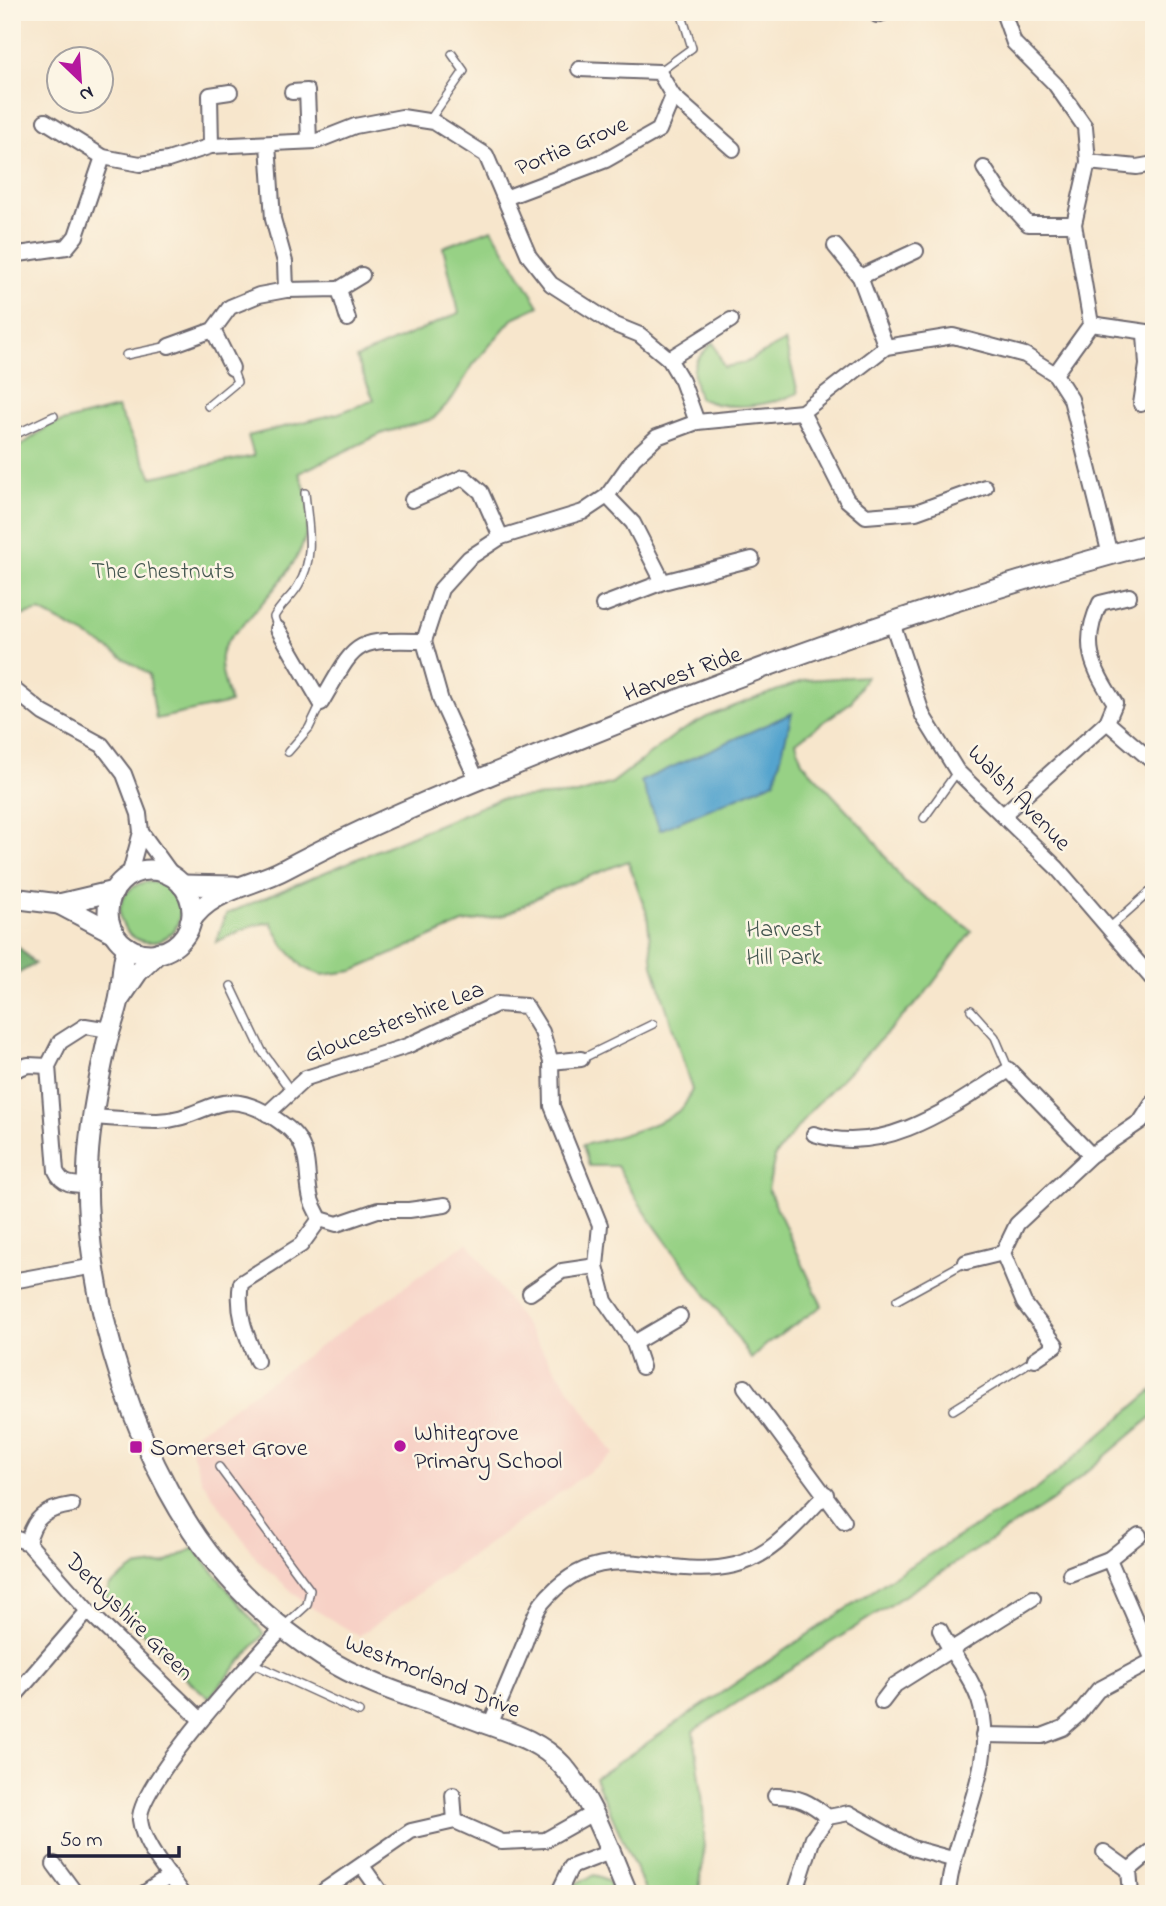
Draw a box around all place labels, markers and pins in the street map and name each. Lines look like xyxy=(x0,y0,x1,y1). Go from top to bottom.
place label: Whitegrove Primary School xyxy=(414,1417,562,1481)
place label: Somerset Grove xyxy=(150,1432,308,1467)
marker: Whitegrove Primary School xyxy=(392,1438,408,1454)
marker: Somerset Grove xyxy=(128,1439,144,1455)

